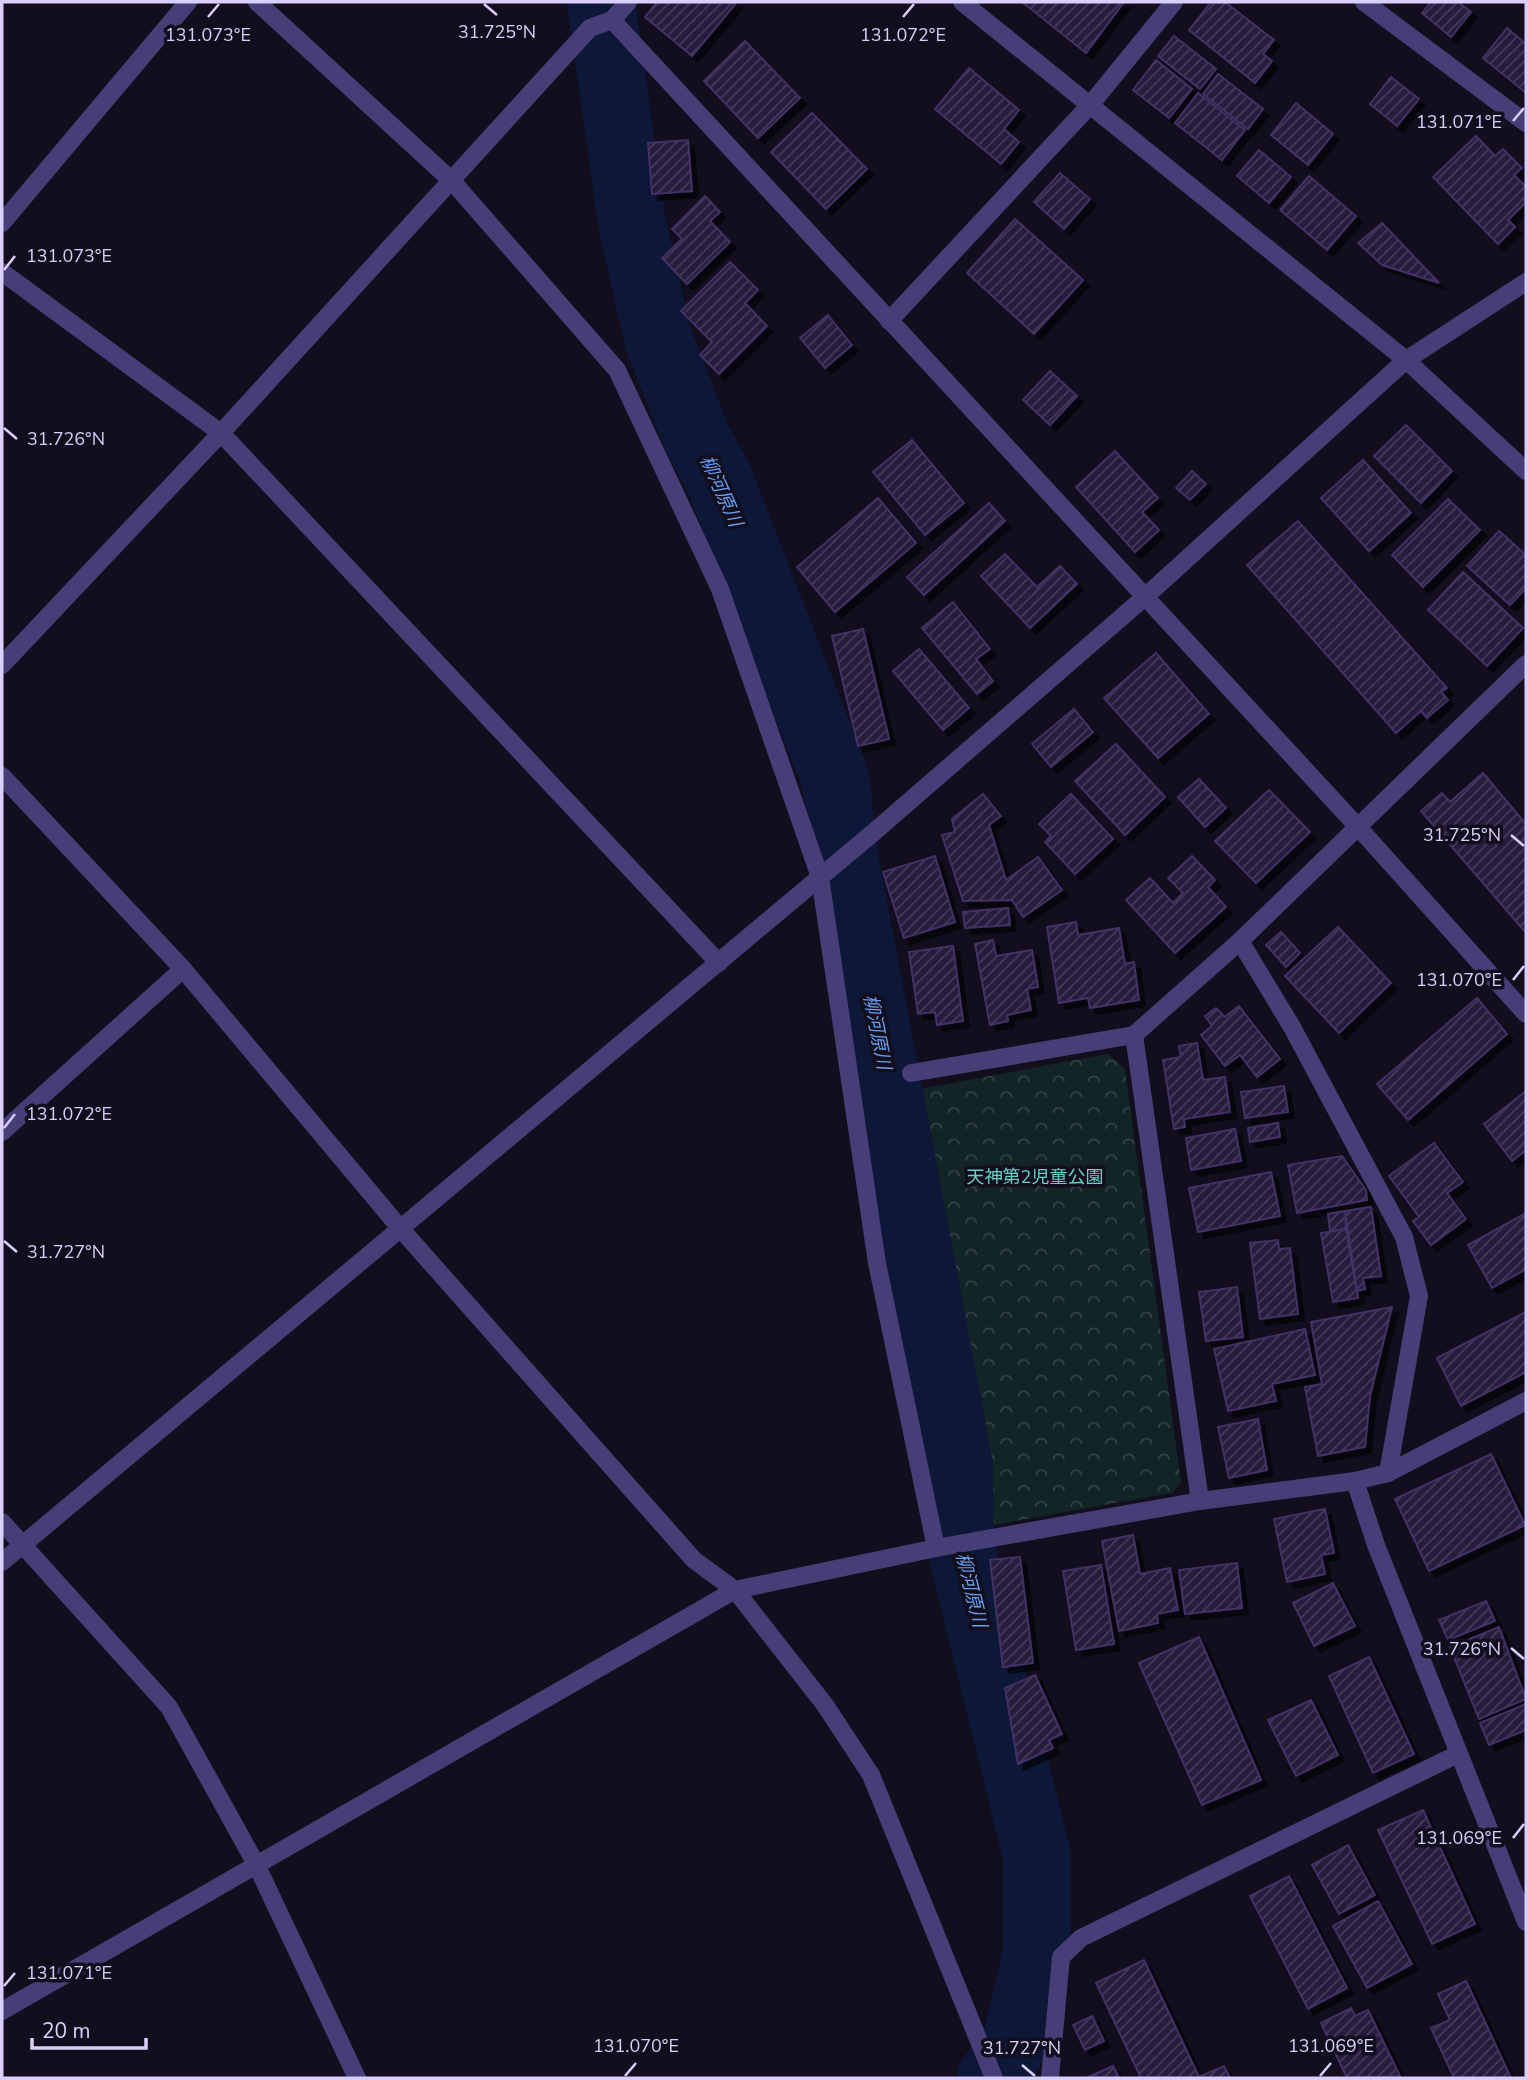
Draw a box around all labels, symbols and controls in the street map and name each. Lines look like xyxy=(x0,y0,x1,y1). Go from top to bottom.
text: 31.725°N xyxy=(458,20,536,44)
text: 131.073°E xyxy=(165,23,251,47)
text: 131.072°E xyxy=(860,23,946,47)
text: 131.071°E xyxy=(1416,110,1502,134)
text: 131.073°E xyxy=(26,244,112,268)
text: 31.726°N xyxy=(27,427,105,451)
water label: 柳河原川 xyxy=(694,451,749,533)
text: 31.725°N xyxy=(1423,823,1501,847)
text: 131.070°E xyxy=(1416,968,1502,992)
water label: 柳河原川 xyxy=(857,992,897,1074)
text: 131.072°E xyxy=(26,1102,112,1126)
park label: 天神第2児童公園 xyxy=(967,1165,1103,1189)
text: 31.727°N xyxy=(27,1240,105,1264)
water label: 柳河原川 xyxy=(949,1550,993,1632)
text: 31.726°N xyxy=(1423,1637,1501,1661)
text: 131.069°E xyxy=(1416,1826,1502,1850)
text: 131.071°E xyxy=(26,1961,112,1985)
scale bar xyxy=(32,2007,145,2050)
text: 20 m xyxy=(42,2017,91,2045)
text: 131.070°E xyxy=(593,2034,679,2058)
text: 131.069°E xyxy=(1288,2034,1374,2058)
text: 31.727°N xyxy=(983,2036,1061,2060)

